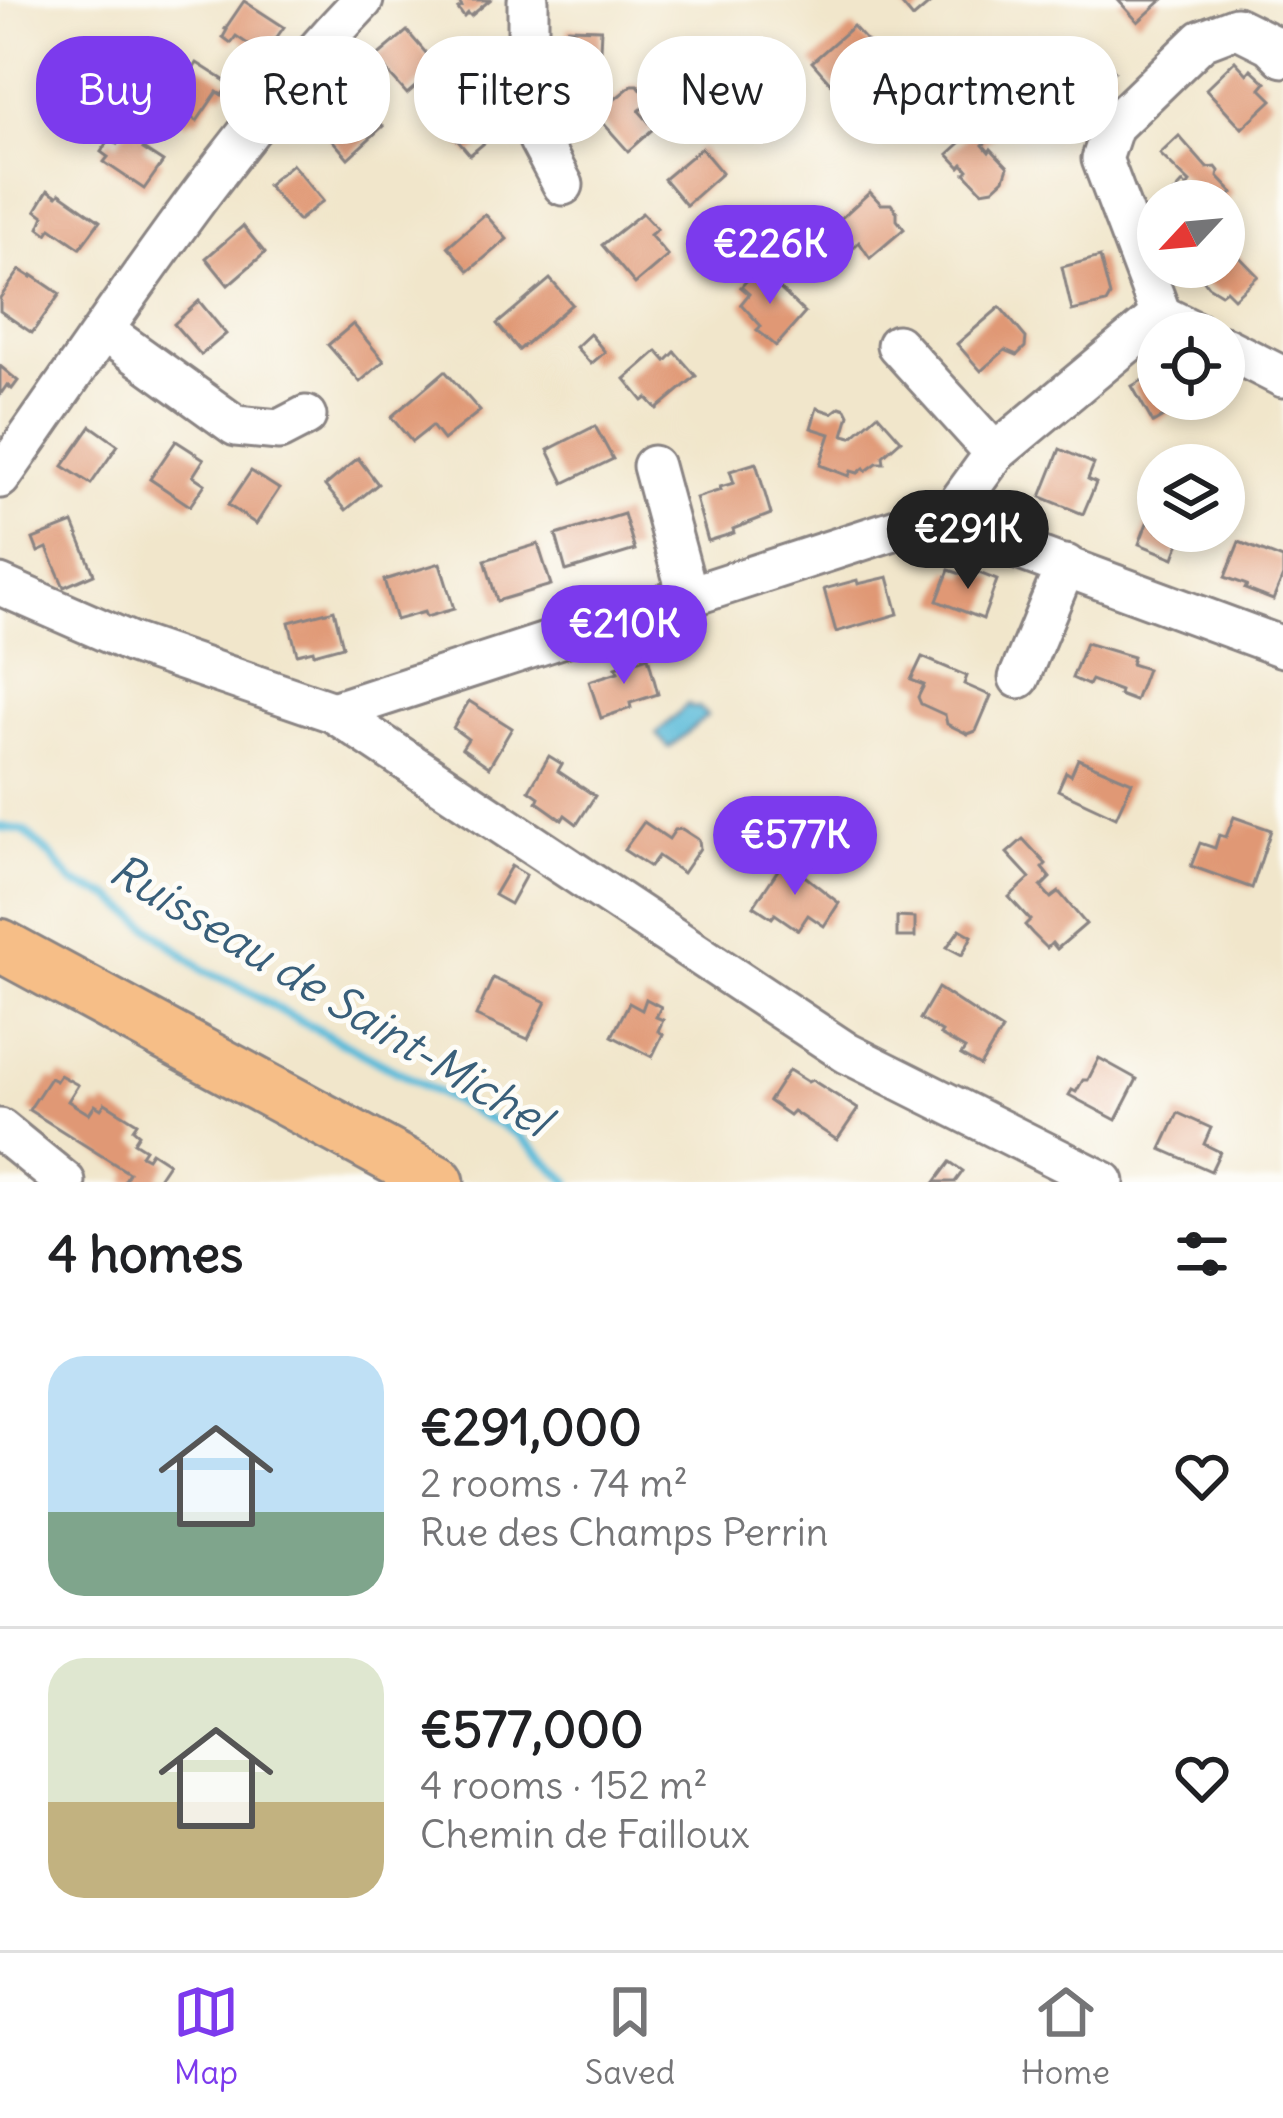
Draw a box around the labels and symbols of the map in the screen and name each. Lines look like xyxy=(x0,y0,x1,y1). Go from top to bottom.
north arrow xyxy=(1137,180,1245,288)
pin: €226K xyxy=(686,205,854,307)
pin: €291K xyxy=(884,490,1052,592)
pin: €210K xyxy=(540,585,708,687)
pin: €577K xyxy=(711,796,879,898)
water label: Ruisseau de Saint-Michel xyxy=(100,841,565,1152)

